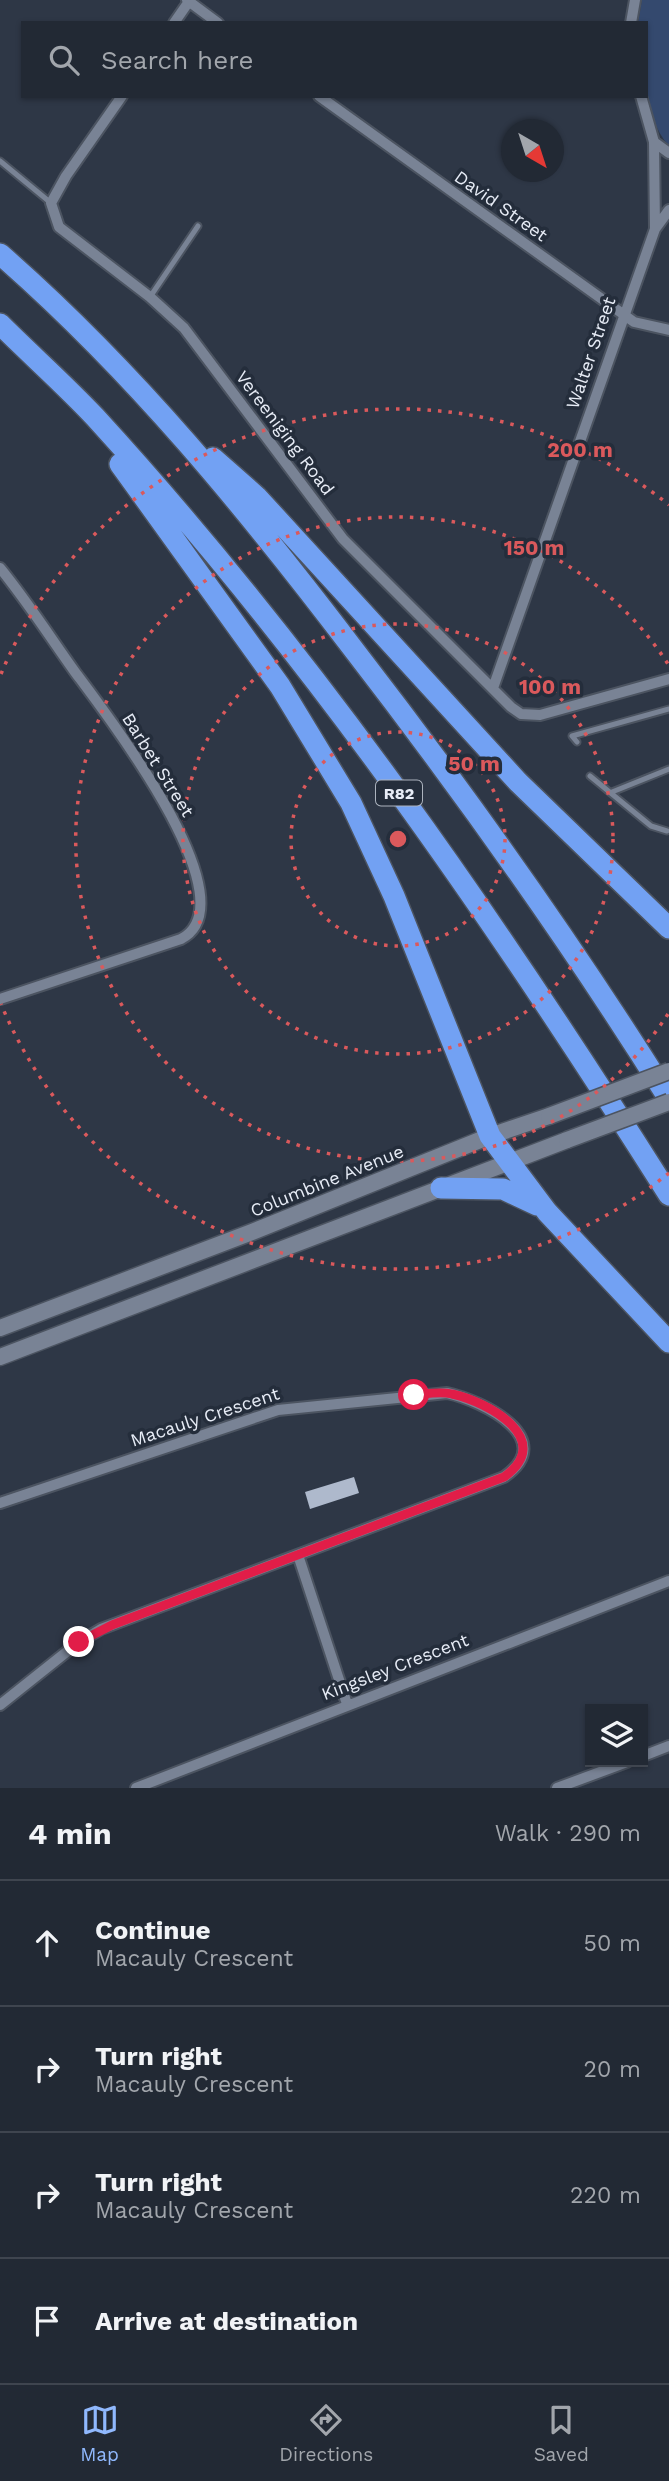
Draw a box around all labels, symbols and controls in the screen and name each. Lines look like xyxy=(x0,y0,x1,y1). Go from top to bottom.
search box xyxy=(21,21,648,98)
icon: search xyxy=(45,41,83,79)
text: Search here xyxy=(101,45,253,75)
north arrow xyxy=(501,119,564,182)
street label: David Street xyxy=(451,166,552,246)
street label: Walter Street xyxy=(562,294,620,412)
street label: Vereeniging Road xyxy=(232,366,339,499)
text: 200 m xyxy=(547,437,613,462)
text: 150 m xyxy=(504,535,564,560)
text: 100 m xyxy=(519,674,581,699)
street label: Barbet Street xyxy=(118,709,199,821)
text: 50 m xyxy=(448,751,500,776)
road number: R82 xyxy=(376,780,422,806)
centre of rings xyxy=(386,827,410,851)
street label: Columbine Avenue xyxy=(247,1140,407,1221)
route start xyxy=(398,1379,429,1410)
street label: Macauly Crescent xyxy=(128,1382,282,1450)
route end xyxy=(63,1626,94,1657)
street label: Kingsley Crescent xyxy=(318,1629,472,1704)
map controls xyxy=(585,1704,648,1767)
button: layers xyxy=(585,1704,648,1767)
text: 4 min xyxy=(28,1816,112,1851)
text: Walk · 290 m xyxy=(495,1820,641,1847)
text: Continue xyxy=(95,1915,211,1945)
icon: ahead xyxy=(28,1924,66,1962)
text: 50 m xyxy=(584,1930,641,1957)
text: Macauly Crescent xyxy=(95,1945,293,1972)
text: Turn right xyxy=(95,2041,222,2071)
icon: right xyxy=(28,2050,66,2088)
text: 20 m xyxy=(584,2056,641,2083)
text: Macauly Crescent xyxy=(95,2071,293,2098)
text: Turn right xyxy=(95,2167,222,2197)
icon: right xyxy=(28,2176,66,2214)
text: 220 m xyxy=(570,2182,641,2209)
text: Macauly Crescent xyxy=(95,2197,293,2224)
icon: arrive xyxy=(28,2302,66,2340)
text: Arrive at destination xyxy=(95,2306,358,2336)
tab: Map xyxy=(80,2401,119,2466)
tab: Directions xyxy=(279,2401,373,2466)
tab: Saved xyxy=(534,2401,589,2466)

